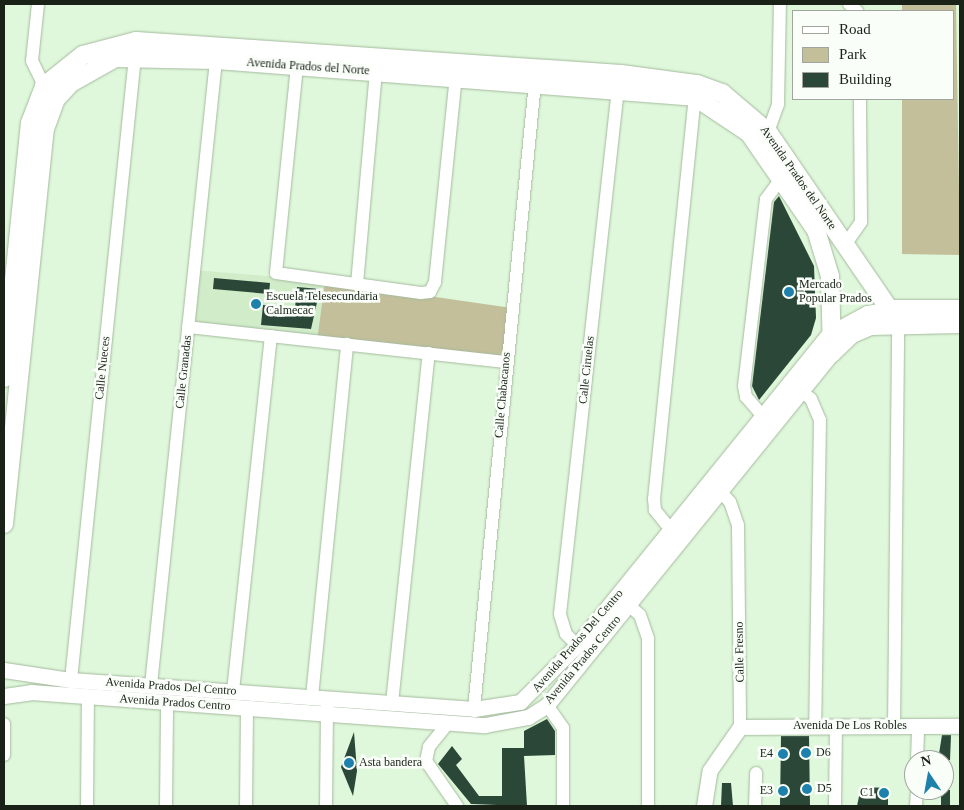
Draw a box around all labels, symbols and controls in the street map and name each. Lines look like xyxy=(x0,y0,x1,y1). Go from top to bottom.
legend xyxy=(792,10,954,100)
text: Road xyxy=(839,21,871,37)
text: Park xyxy=(839,46,867,62)
street label: Avenida Prados del Norte xyxy=(246,56,370,78)
text: Building xyxy=(839,71,892,87)
street label: Avenida Prados del Norte xyxy=(757,123,839,233)
place label: Mercado Popular Prados xyxy=(799,278,872,306)
marker: Mercado Popular Prados xyxy=(783,286,795,298)
place label: Escuela Telesecundaria Calmecac xyxy=(266,290,378,318)
marker: Escuela Telesecundaria Calmecac xyxy=(250,298,262,310)
street label: Calle Granadas xyxy=(173,335,195,409)
street label: Calle Ciruelas xyxy=(576,335,598,405)
street label: Calle Nueces xyxy=(93,336,113,400)
street label: Calle Chabacanos xyxy=(492,351,514,439)
street label: Avenida Prados Del Centro xyxy=(529,587,627,695)
street label: Avenida Prados Centro xyxy=(542,613,624,707)
street label: Calle Fresno xyxy=(732,621,748,683)
street label: Avenida Prados Del Centro xyxy=(105,675,237,699)
street label: Avenida Prados Centro xyxy=(119,692,231,714)
street label: Avenida De Los Robles xyxy=(793,719,907,733)
place label: D6 xyxy=(816,746,831,760)
place label: E4 xyxy=(760,747,773,761)
marker: D6 xyxy=(800,747,812,759)
marker: E4 xyxy=(777,748,789,760)
north arrow xyxy=(904,750,954,800)
text: N xyxy=(919,752,932,769)
place label: Asta bandera xyxy=(359,756,422,770)
marker: Asta bandera xyxy=(343,757,355,769)
place label: D5 xyxy=(817,782,832,796)
marker: D5 xyxy=(801,783,813,795)
place label: E3 xyxy=(760,784,773,798)
marker: E3 xyxy=(777,785,789,797)
place label: C1 xyxy=(860,786,874,800)
marker: C1 xyxy=(878,787,890,799)

